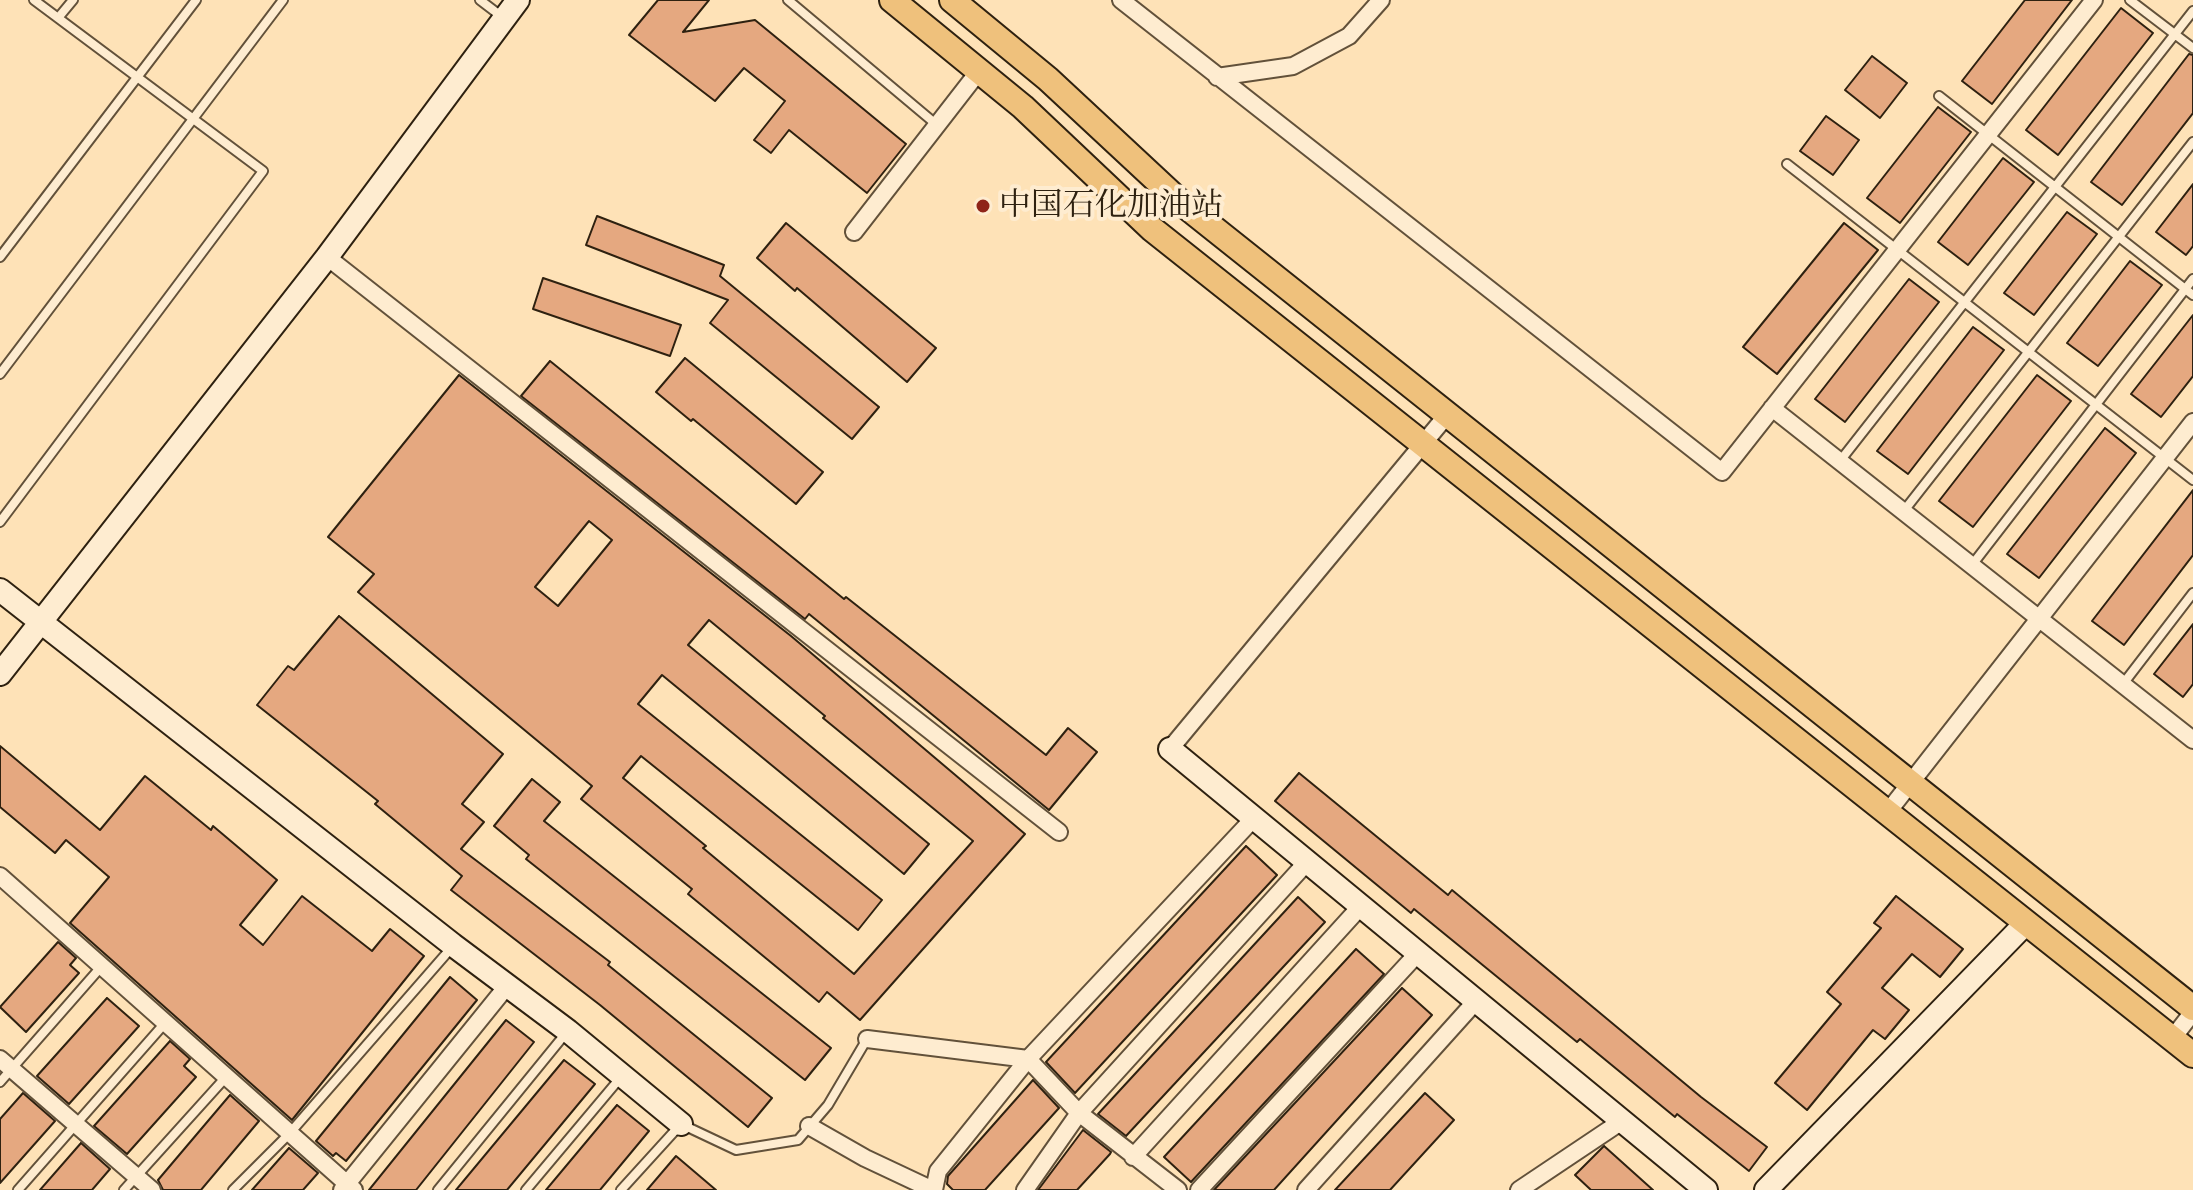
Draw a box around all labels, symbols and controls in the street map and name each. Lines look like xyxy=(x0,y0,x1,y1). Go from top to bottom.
place label: 中国石化加油站 xyxy=(999,187,1223,225)
marker: 中国石化加油站 xyxy=(974,197,992,215)

